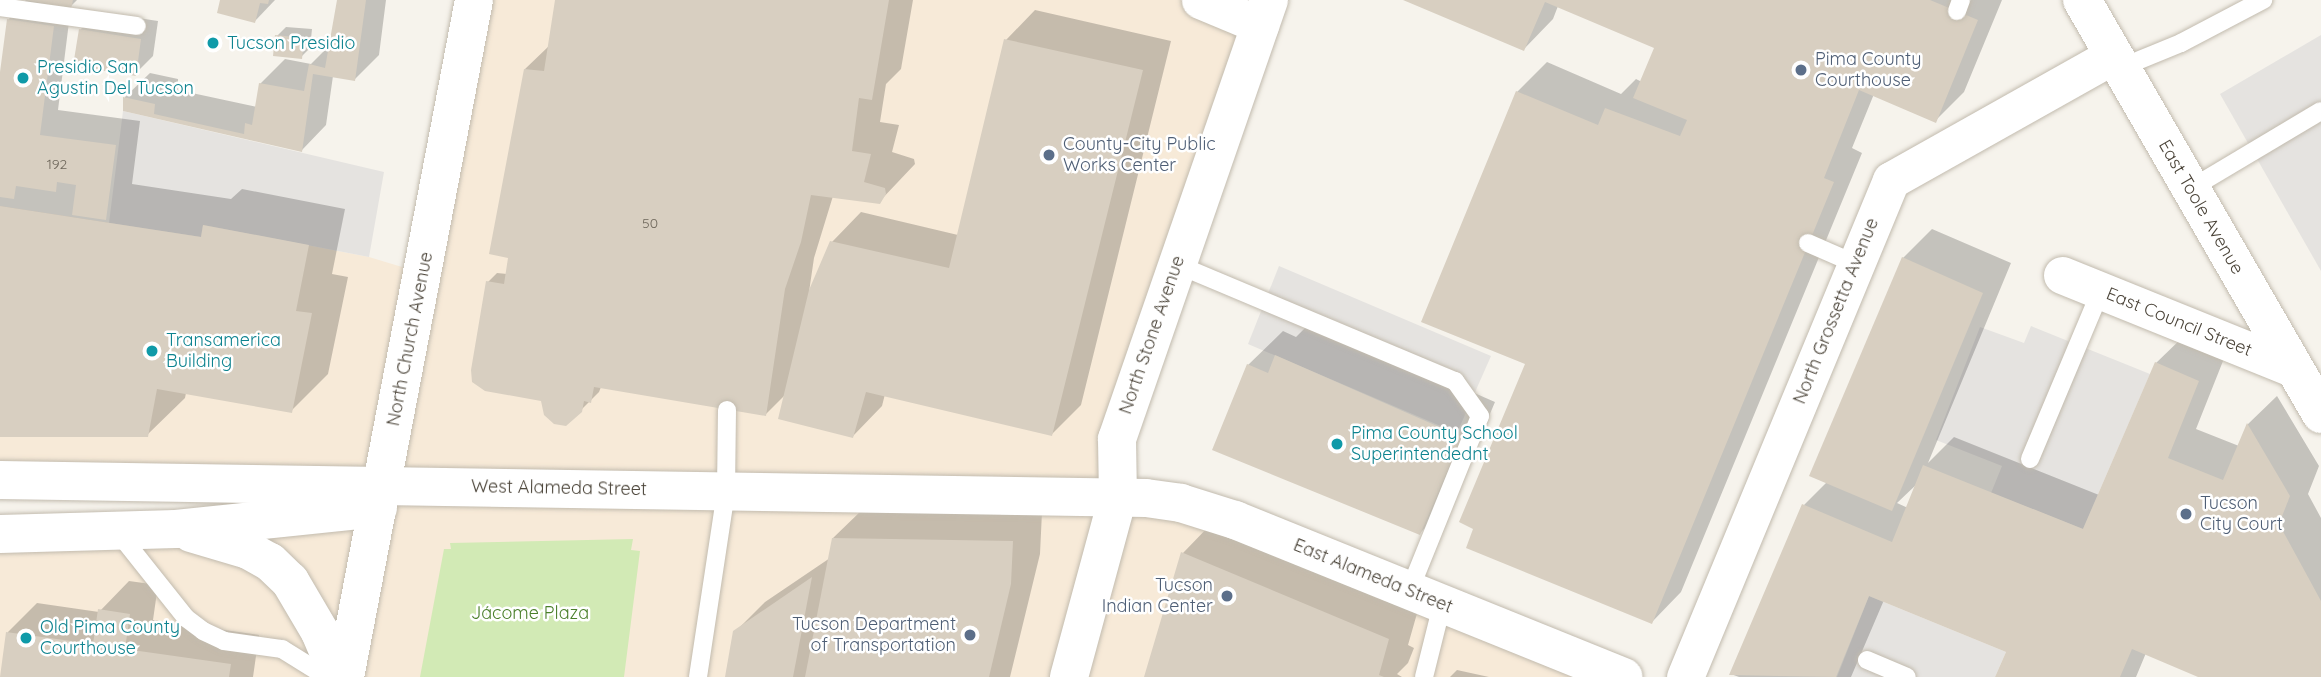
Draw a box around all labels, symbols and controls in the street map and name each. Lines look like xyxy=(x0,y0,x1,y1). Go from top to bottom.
place label: Tucson Presidio xyxy=(227,32,355,54)
marker: Tucson Presidio xyxy=(205,35,221,51)
place label: Pima County Courthouse xyxy=(1815,49,1921,92)
place label: Presidio San Agustin Del Tucson xyxy=(37,57,194,100)
marker: Pima County Courthouse xyxy=(1793,62,1809,78)
marker: Presidio San Agustin Del Tucson xyxy=(15,70,31,86)
place label: County-City Public Works Center xyxy=(1063,134,1216,176)
street label: East Toole Avenue xyxy=(2154,136,2248,278)
marker: County-City Public Works Center xyxy=(1041,147,1057,163)
house number: 192 xyxy=(47,156,67,172)
house number: 50 xyxy=(642,215,658,231)
street label: North Grossetta Avenue xyxy=(1789,215,1883,407)
street label: North Church Avenue xyxy=(383,250,437,428)
street label: North Stone Avenue xyxy=(1115,253,1189,417)
street label: East Council Street xyxy=(2103,283,2255,361)
place label: Transamerica Building xyxy=(166,330,281,372)
marker: Transamerica Building xyxy=(144,343,160,359)
place label: Pima County School Superintendednt xyxy=(1351,423,1518,466)
marker: Pima County School Superintendednt xyxy=(1329,436,1345,452)
street label: West Alameda Street xyxy=(471,476,647,500)
place label: Tucson City Court xyxy=(2200,493,2283,536)
marker: Tucson City Court xyxy=(2178,506,2194,522)
street label: East Alameda Street xyxy=(1290,534,1456,618)
place label: Tucson Indian Center xyxy=(1102,575,1213,618)
marker: Tucson Indian Center xyxy=(1219,588,1235,604)
park label: Jácome Plaza xyxy=(471,602,589,624)
place label: Tucson Department of Transportation xyxy=(792,614,956,656)
place label: Old Pima County Courthouse xyxy=(40,617,180,660)
marker: Tucson Department of Transportation xyxy=(962,627,978,643)
marker: Old Pima County Courthouse xyxy=(18,630,34,646)

